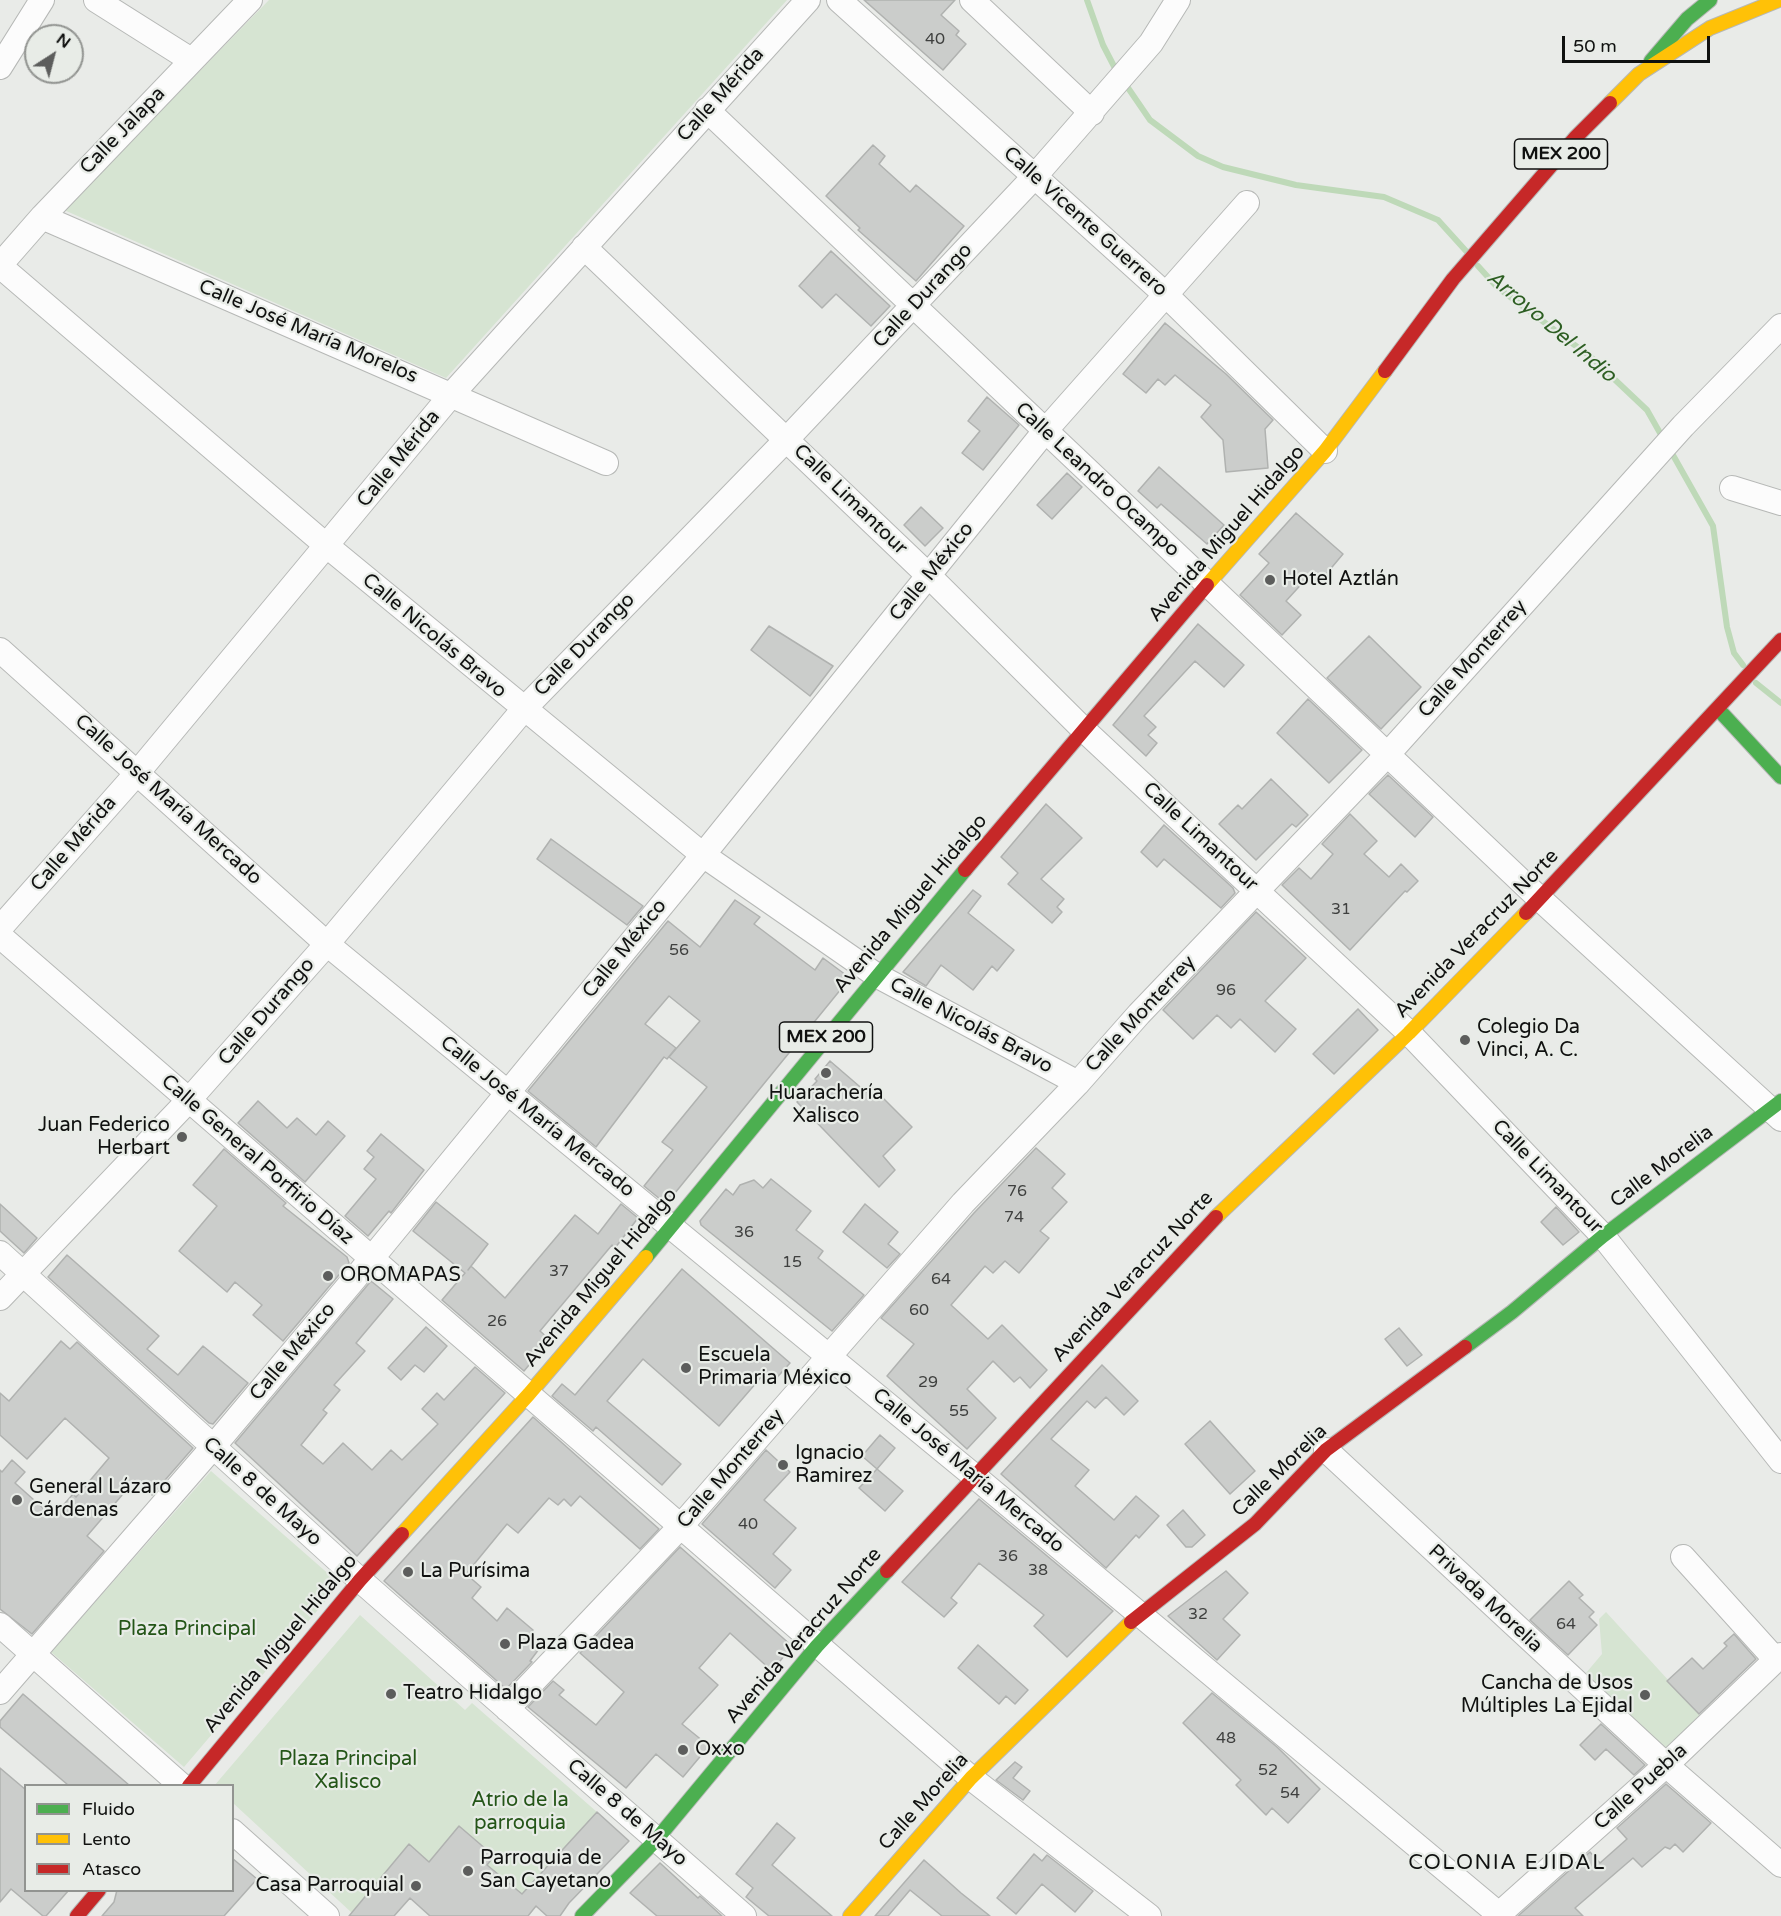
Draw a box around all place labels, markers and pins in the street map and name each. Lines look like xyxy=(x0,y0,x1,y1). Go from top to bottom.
place label: Hotel Aztlán xyxy=(1282,568,1399,592)
marker: Hotel Aztlán xyxy=(1263,573,1277,587)
place label: Colegio Da Vinci, A. C. xyxy=(1477,1016,1580,1063)
marker: Colegio Da Vinci, A. C. xyxy=(1458,1033,1472,1047)
marker: Huarachería Xalisco xyxy=(819,1066,833,1080)
place label: Huarachería Xalisco xyxy=(768,1082,884,1129)
place label: Juan Federico Herbart xyxy=(38,1114,170,1161)
marker: Juan Federico Herbart xyxy=(175,1130,189,1144)
place label: OROMAPAS xyxy=(340,1264,461,1288)
marker: OROMAPAS xyxy=(321,1269,335,1283)
place label: Escuela Primaria México xyxy=(698,1344,851,1391)
marker: Escuela Primaria México xyxy=(679,1361,693,1375)
place label: Ignacio Ramirez xyxy=(795,1442,872,1489)
marker: Ignacio Ramirez xyxy=(776,1458,790,1472)
place label: General Lázaro Cárdenas xyxy=(29,1476,172,1523)
marker: General Lázaro Cárdenas xyxy=(10,1493,24,1507)
place label: La Purísima xyxy=(420,1560,530,1584)
marker: La Purísima xyxy=(401,1565,415,1579)
place label: Plaza Gadea xyxy=(517,1632,634,1656)
marker: Plaza Gadea xyxy=(498,1637,512,1651)
place label: Cancha de Usos Múltiples La Ejidal xyxy=(1461,1672,1633,1719)
place label: Teatro Hidalgo xyxy=(403,1682,542,1706)
marker: Teatro Hidalgo xyxy=(384,1687,398,1701)
marker: Cancha de Usos Múltiples La Ejidal xyxy=(1638,1688,1652,1702)
place label: Oxxo xyxy=(695,1738,745,1762)
marker: Oxxo xyxy=(676,1743,690,1757)
place label: Parroquia de San Cayetano xyxy=(480,1847,611,1894)
marker: Parroquia de San Cayetano xyxy=(461,1864,475,1878)
place label: Casa Parroquial xyxy=(255,1874,404,1898)
marker: Casa Parroquial xyxy=(409,1879,423,1893)

